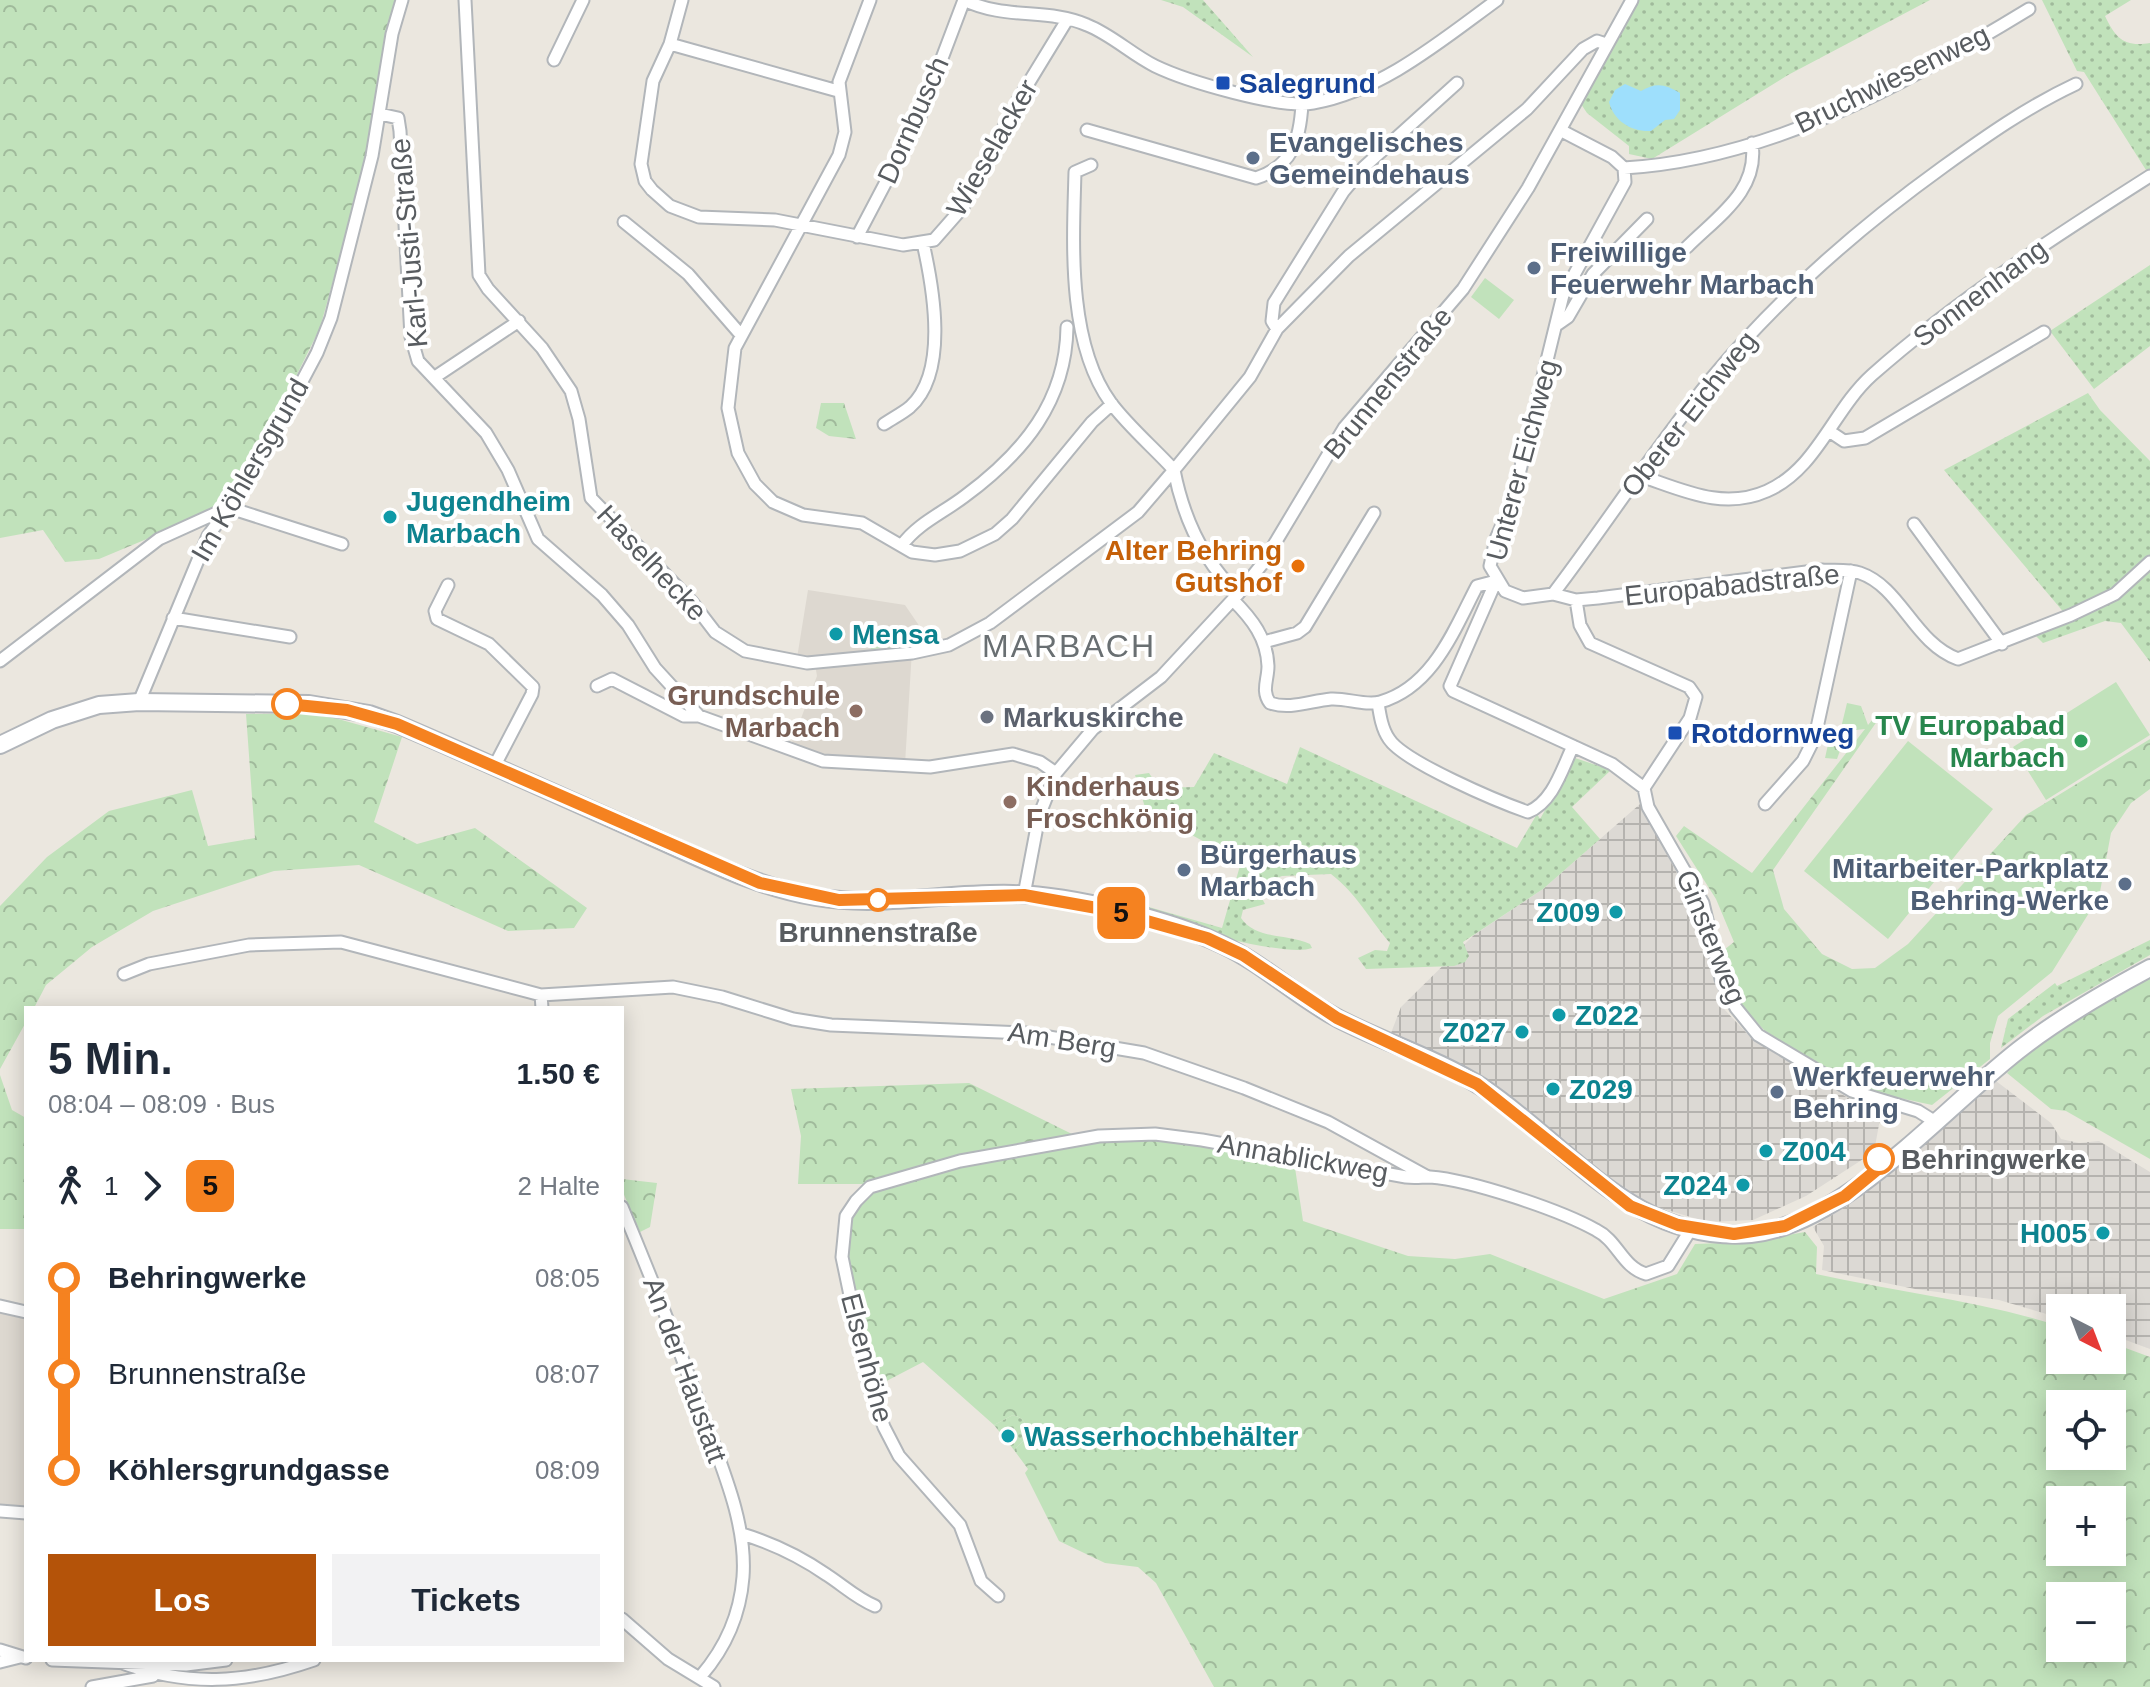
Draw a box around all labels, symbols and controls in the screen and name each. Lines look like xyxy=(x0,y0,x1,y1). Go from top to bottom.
street label: Bruchwiesenweg xyxy=(1790,19,1994,139)
street label: Dornbusch xyxy=(871,52,955,188)
place label: Salegrund xyxy=(1239,68,1376,99)
street label: Wieselacker xyxy=(940,74,1044,222)
marker: Salegrund xyxy=(1214,74,1232,92)
place label: Evangelisches Gemeindehaus xyxy=(1269,127,1470,190)
street label: Karl-Justi-Straße xyxy=(384,137,434,349)
marker: Evangelisches Gemeindehaus xyxy=(1244,149,1262,167)
street label: Sonnenhang xyxy=(1907,233,2053,353)
place label: Freiwillige Feuerwehr Marbach xyxy=(1550,237,1815,300)
marker: Freiwillige Feuerwehr Marbach xyxy=(1525,259,1543,277)
street label: Brunnenstraße xyxy=(1318,301,1458,465)
street label: Oberer Eichweg xyxy=(1615,325,1763,503)
street label: Unterer Eichweg xyxy=(1480,356,1564,564)
street label: Im Köhlersgrund xyxy=(185,373,315,567)
place label: Jugendheim Marbach xyxy=(406,486,571,549)
street label: Haselhecke xyxy=(591,499,713,627)
marker: Jugendheim Marbach xyxy=(381,508,399,526)
place label: Alter Behring Gutshof xyxy=(1105,535,1283,598)
marker: Alter Behring Gutshof xyxy=(1289,557,1307,575)
street label: Europabadstraße xyxy=(1623,558,1841,612)
place label: Mensa xyxy=(852,619,940,650)
marker: Mensa xyxy=(827,625,845,643)
district label: MARBACH xyxy=(982,628,1156,664)
place label: Grundschule Marbach xyxy=(667,680,840,743)
unlabelled marker xyxy=(272,689,302,719)
marker: Grundschule Marbach xyxy=(847,702,865,720)
place label: Markuskirche xyxy=(1003,702,1184,733)
marker: Markuskirche xyxy=(978,708,996,726)
place label: TV Europabad Marbach xyxy=(1875,710,2065,773)
place label: Rotdornweg xyxy=(1691,718,1854,749)
marker: Rotdornweg xyxy=(1666,724,1684,742)
marker: TV Europabad Marbach xyxy=(2072,732,2090,750)
place label: Kinderhaus Froschkönig xyxy=(1026,771,1194,834)
marker: Kinderhaus Froschkönig xyxy=(1001,793,1019,811)
place label: Bürgerhaus Marbach xyxy=(1200,839,1357,902)
place label: Mitarbeiter-Parkplatz Behring-Werke xyxy=(1832,853,2109,916)
marker: Bürgerhaus Marbach xyxy=(1175,861,1193,879)
street label: Ginsterweg xyxy=(1670,866,1752,1008)
marker: Mitarbeiter-Parkplatz Behring-Werke xyxy=(2116,875,2134,893)
line badge: 5 xyxy=(1095,887,1147,939)
marker: Brunnenstraße xyxy=(867,889,889,911)
text: 5 xyxy=(1113,897,1129,928)
place label: Z009 xyxy=(1536,897,1600,928)
marker: Z009 xyxy=(1607,903,1625,921)
place label: Brunnenstraße xyxy=(778,917,978,948)
place label: Z022 xyxy=(1575,1000,1639,1031)
marker: Z022 xyxy=(1550,1006,1568,1024)
street label: Am Berg xyxy=(1006,1016,1118,1064)
place label: Z027 xyxy=(1442,1017,1506,1048)
marker: Z027 xyxy=(1513,1023,1531,1041)
text: 5 Min. xyxy=(48,1034,173,1083)
text: 1.50 € xyxy=(517,1057,600,1090)
place label: Werkfeuerwehr Behring xyxy=(1793,1061,1995,1124)
place label: Z029 xyxy=(1569,1074,1633,1105)
marker: Z029 xyxy=(1544,1080,1562,1098)
marker: Werkfeuerwehr Behring xyxy=(1768,1083,1786,1101)
text: 08:04 – 08:09 · Bus xyxy=(48,1089,275,1119)
street label: Annablickweg xyxy=(1215,1128,1391,1188)
place label: Z004 xyxy=(1782,1136,1846,1167)
marker: Z004 xyxy=(1757,1142,1775,1160)
marker: Behringwerke xyxy=(1864,1144,1894,1174)
place label: Behringwerke xyxy=(1901,1144,2086,1175)
icon: walk xyxy=(48,1164,92,1208)
icon: forward xyxy=(130,1164,174,1208)
text: 5 xyxy=(202,1170,218,1201)
place label: Z024 xyxy=(1663,1170,1727,1201)
text: 1 xyxy=(104,1171,118,1201)
text: 2 Halte xyxy=(518,1171,600,1201)
marker: Z024 xyxy=(1734,1176,1752,1194)
place label: H005 xyxy=(2020,1218,2087,1249)
marker: H005 xyxy=(2094,1224,2112,1242)
text: Behringwerke xyxy=(108,1261,306,1294)
text: 08:05 xyxy=(535,1263,600,1293)
street label: An der Haustatt xyxy=(637,1273,733,1467)
street label: Elsenhöhe xyxy=(835,1290,899,1426)
north arrow xyxy=(2046,1294,2126,1374)
map controls xyxy=(2046,1294,2126,1662)
text: Brunnenstraße xyxy=(108,1357,306,1390)
text: 08:07 xyxy=(535,1359,600,1389)
button: locate xyxy=(2046,1390,2126,1470)
place label: Wasserhochbehälter xyxy=(1024,1421,1298,1452)
marker: Wasserhochbehälter xyxy=(999,1427,1017,1445)
text: Köhlersgrundgasse xyxy=(108,1453,390,1486)
text: 08:09 xyxy=(535,1455,600,1485)
button: + xyxy=(2046,1486,2126,1566)
button: Los xyxy=(48,1554,316,1646)
button: Tickets xyxy=(332,1554,600,1646)
button: − xyxy=(2046,1582,2126,1662)

